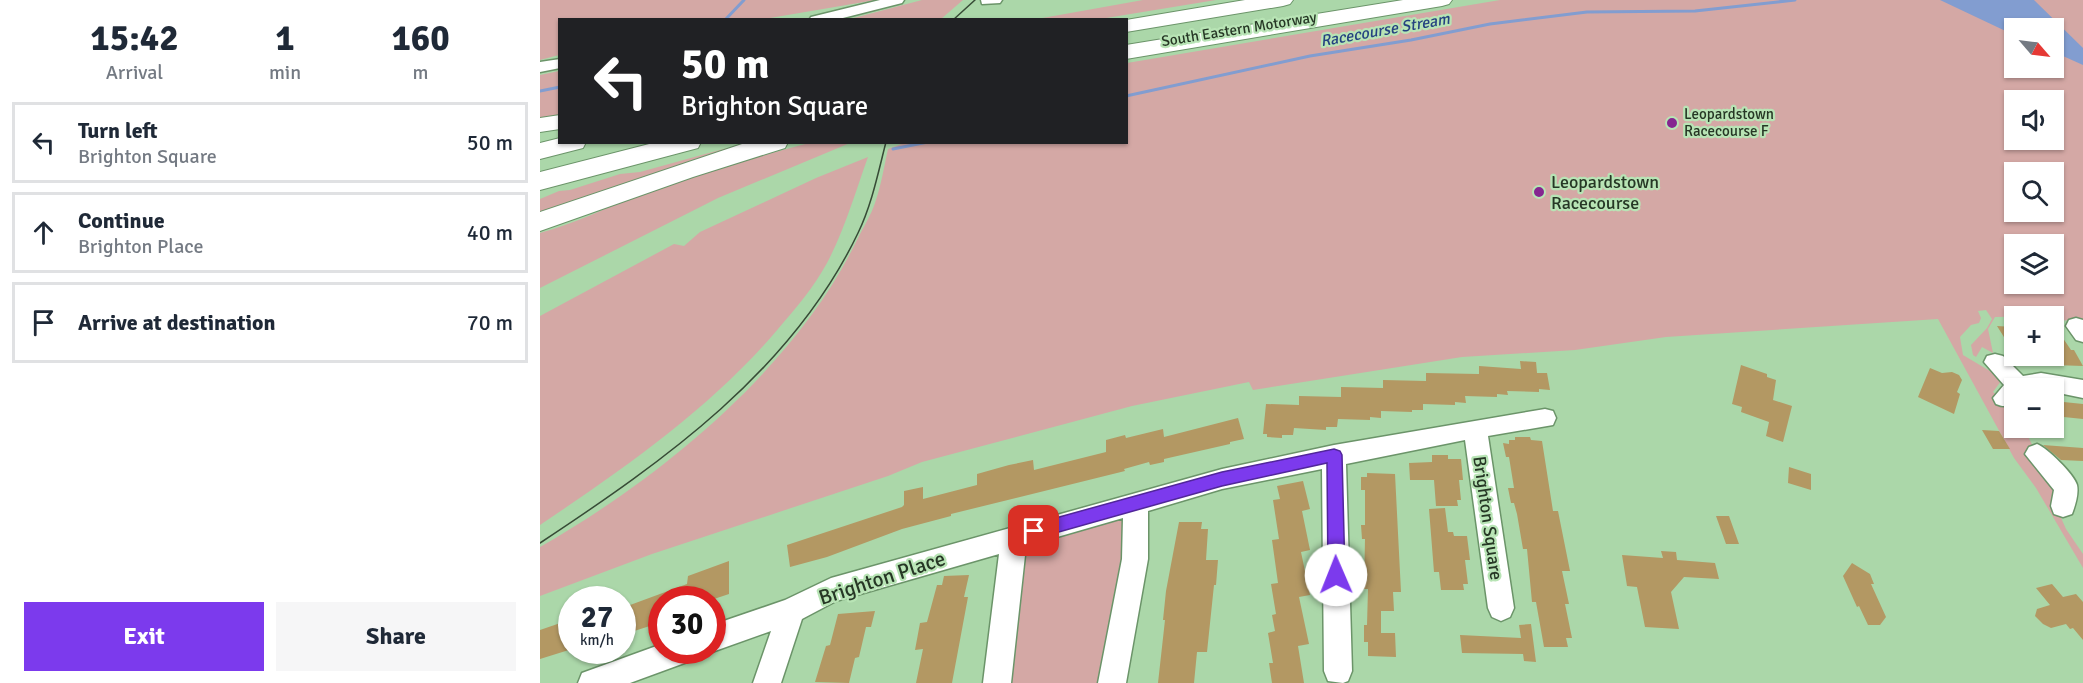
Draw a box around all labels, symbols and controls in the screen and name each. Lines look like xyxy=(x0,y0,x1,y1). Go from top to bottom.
street label: South Eastern Motorway xyxy=(1160,8,1318,50)
water label: Racecourse Stream xyxy=(1319,9,1452,51)
text: 15:42 xyxy=(90,16,179,61)
text: 1 xyxy=(275,16,295,61)
text: 160 xyxy=(391,16,450,61)
north arrow xyxy=(2004,18,2064,78)
map controls xyxy=(2004,18,2064,438)
text: 50 m xyxy=(681,39,770,90)
icon: left xyxy=(582,42,660,120)
text: Arrival xyxy=(106,60,163,85)
text: min xyxy=(269,60,301,85)
text: m xyxy=(413,60,429,85)
text: Brighton Square xyxy=(681,90,868,123)
button: sound xyxy=(2004,90,2064,150)
place label: Leopardstown Racecourse F xyxy=(1684,105,1774,140)
marker: Leopardstown Racecourse F xyxy=(1665,116,1679,130)
text: Turn left xyxy=(78,117,158,144)
icon: left xyxy=(27,126,60,159)
text: 50 m xyxy=(467,129,513,156)
text: Brighton Square xyxy=(78,144,217,169)
button: search xyxy=(2004,162,2064,222)
place label: Leopardstown Racecourse xyxy=(1551,171,1659,214)
marker: Leopardstown Racecourse xyxy=(1532,185,1546,199)
text: Continue xyxy=(78,207,165,234)
icon: ahead xyxy=(27,216,60,249)
text: 40 m xyxy=(467,219,513,246)
text: Brighton Place xyxy=(78,234,204,259)
button: layers xyxy=(2004,234,2064,294)
icon: arrive xyxy=(27,306,60,339)
button: + xyxy=(2004,306,2064,366)
text: Arrive at destination xyxy=(78,309,275,336)
text: 70 m xyxy=(467,309,513,336)
button: − xyxy=(2004,378,2064,438)
street label: Brighton Square xyxy=(1468,455,1508,581)
pin xyxy=(1008,505,1059,556)
icon: arrive xyxy=(1017,514,1050,547)
position arrow xyxy=(1304,543,1368,607)
street label: Brighton Place xyxy=(815,545,949,611)
speed limit sign: 30 xyxy=(648,586,726,664)
text: 27 xyxy=(581,599,613,636)
button: Exit xyxy=(24,602,264,671)
button: Share xyxy=(276,602,516,671)
text: km/h xyxy=(580,631,614,649)

